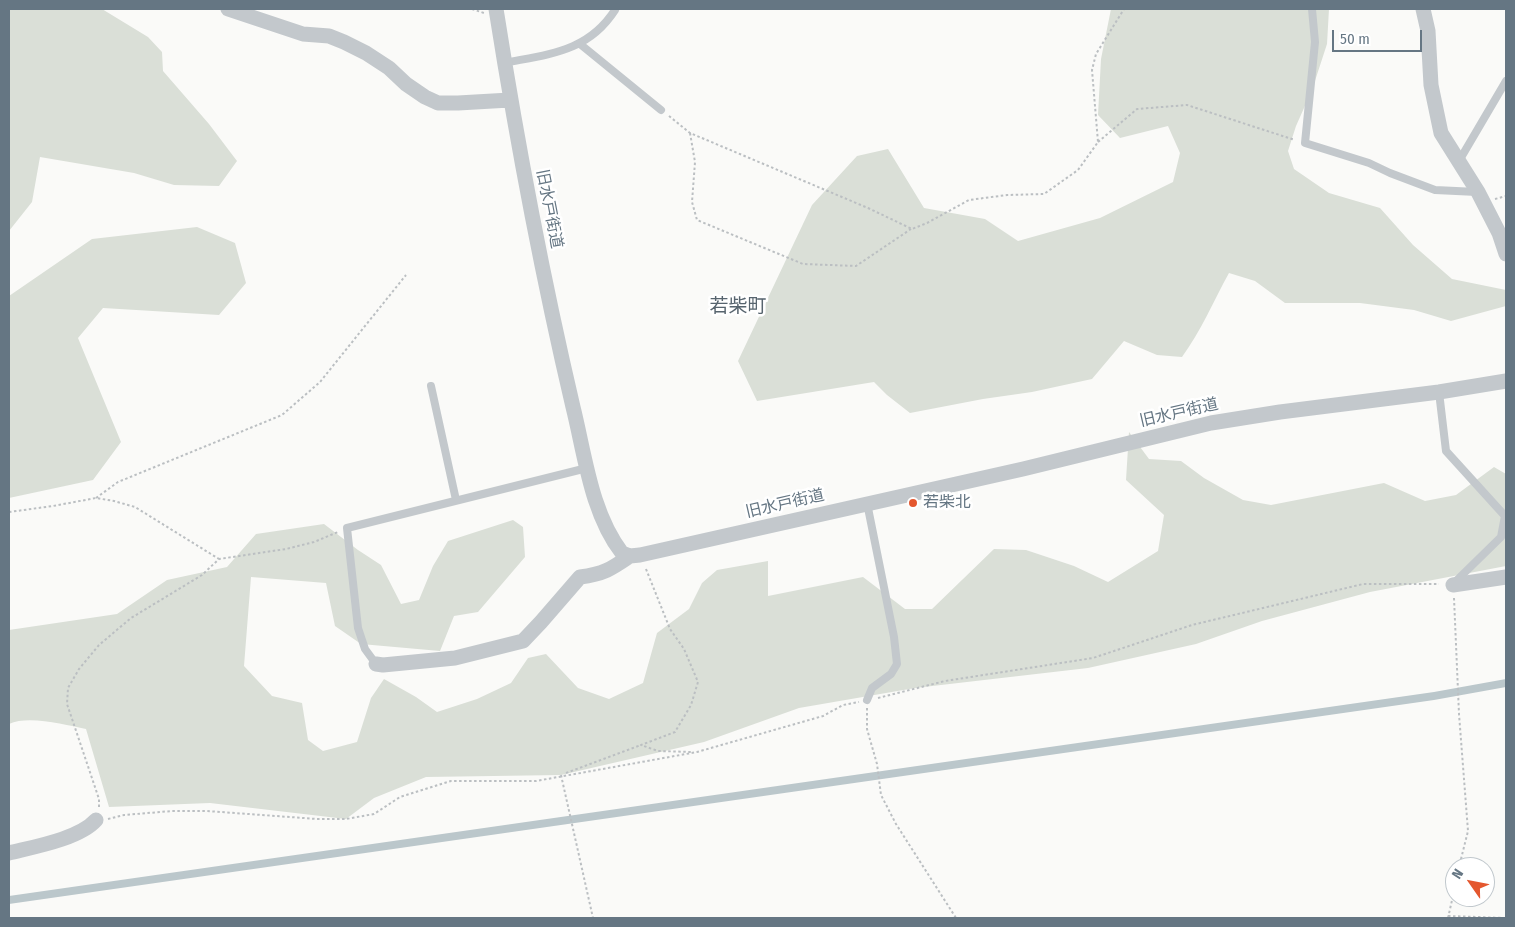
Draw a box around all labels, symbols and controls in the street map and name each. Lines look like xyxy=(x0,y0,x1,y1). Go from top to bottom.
scale bar xyxy=(1335,20,1425,52)
text: 50 m xyxy=(1340,30,1370,48)
street label: 旧水戸街道 xyxy=(532,168,566,250)
district label: 若柴町 xyxy=(710,296,766,318)
street label: 旧水戸街道 xyxy=(1138,395,1220,431)
street label: 旧水戸街道 xyxy=(744,486,826,522)
place label: 若柴北 xyxy=(923,493,971,513)
marker: 若柴北 xyxy=(907,497,919,509)
north arrow xyxy=(1445,857,1495,907)
text: N xyxy=(1448,866,1467,882)

